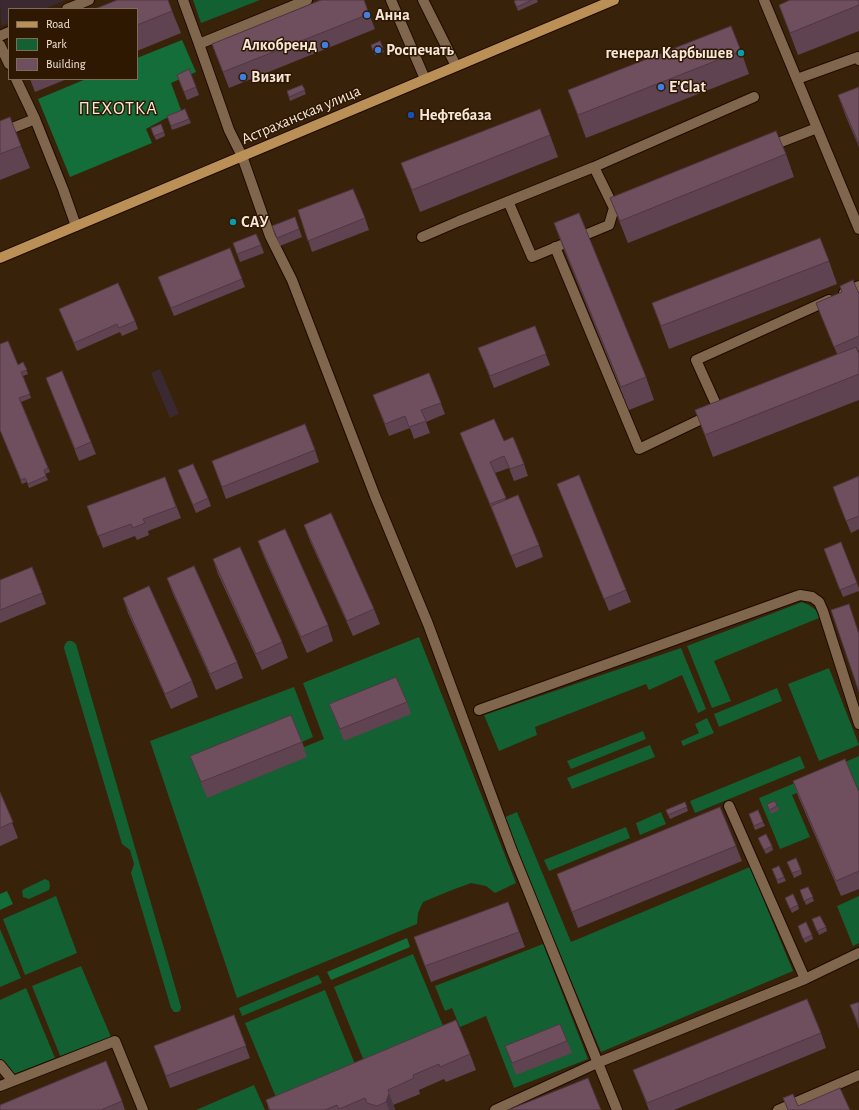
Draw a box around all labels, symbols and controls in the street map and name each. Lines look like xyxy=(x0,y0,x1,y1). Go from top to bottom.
place label: Анна xyxy=(375,5,410,25)
legend xyxy=(8,8,138,80)
marker: Анна xyxy=(362,10,372,20)
text: Road xyxy=(46,18,70,30)
place label: Алкобренд xyxy=(242,35,317,55)
text: Park xyxy=(46,38,67,50)
marker: Алкобренд xyxy=(320,40,330,50)
place label: Роспечать xyxy=(386,40,454,60)
place label: генерал Карбышев xyxy=(606,43,733,63)
marker: Роспечать xyxy=(373,45,383,55)
marker: генерал Карбышев xyxy=(736,48,746,58)
text: Building xyxy=(46,58,86,70)
place label: Визит xyxy=(251,67,291,87)
marker: Визит xyxy=(238,72,248,82)
place label: E'Clat xyxy=(669,77,706,97)
street label: Астраханская улица xyxy=(238,81,364,149)
marker: E'Clat xyxy=(656,82,666,92)
district label: ПЕХОТКА xyxy=(78,98,158,120)
place label: Нефтебаза xyxy=(419,105,492,125)
marker: Нефтебаза xyxy=(406,110,416,120)
place label: САУ xyxy=(241,212,269,232)
marker: САУ xyxy=(228,217,238,227)

